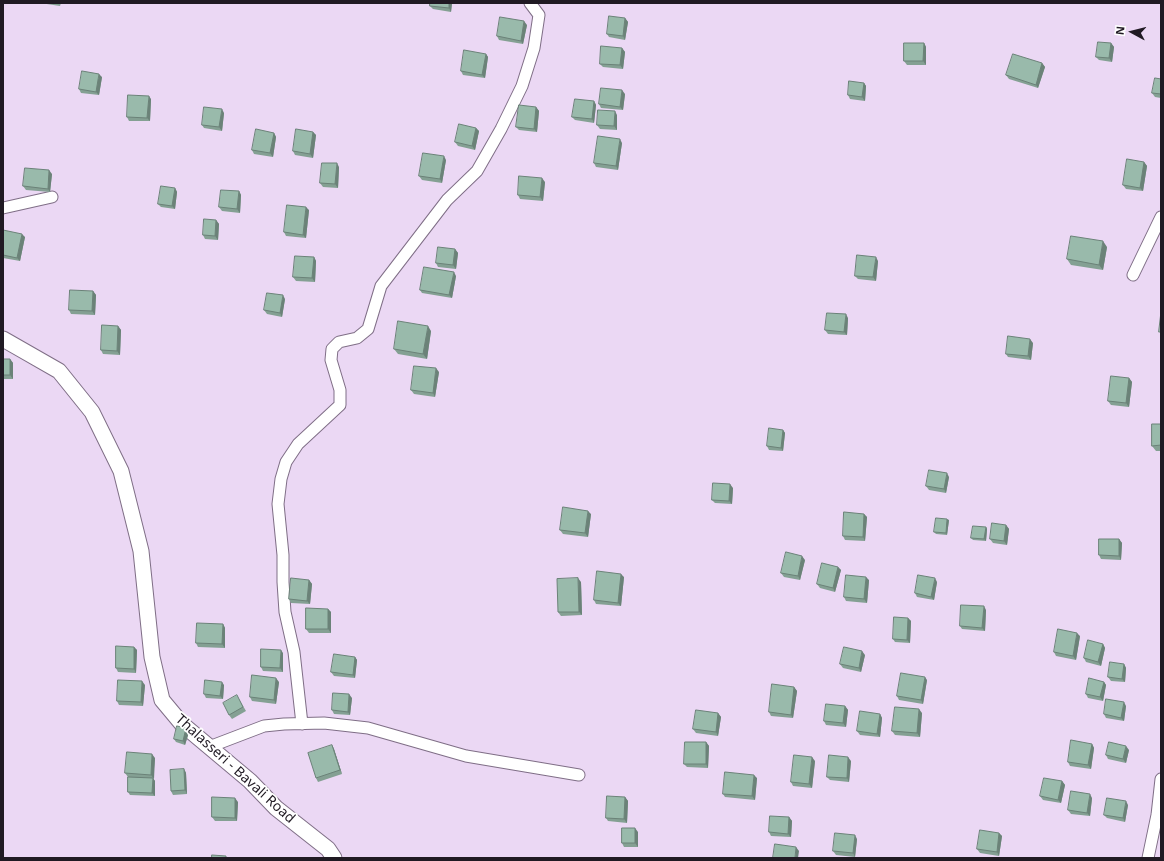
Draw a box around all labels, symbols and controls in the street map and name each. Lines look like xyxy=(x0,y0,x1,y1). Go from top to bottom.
north arrow xyxy=(1112,12,1152,52)
text: N xyxy=(1112,25,1128,36)
street label: Thalasseri - Bavali Road xyxy=(172,711,298,827)

